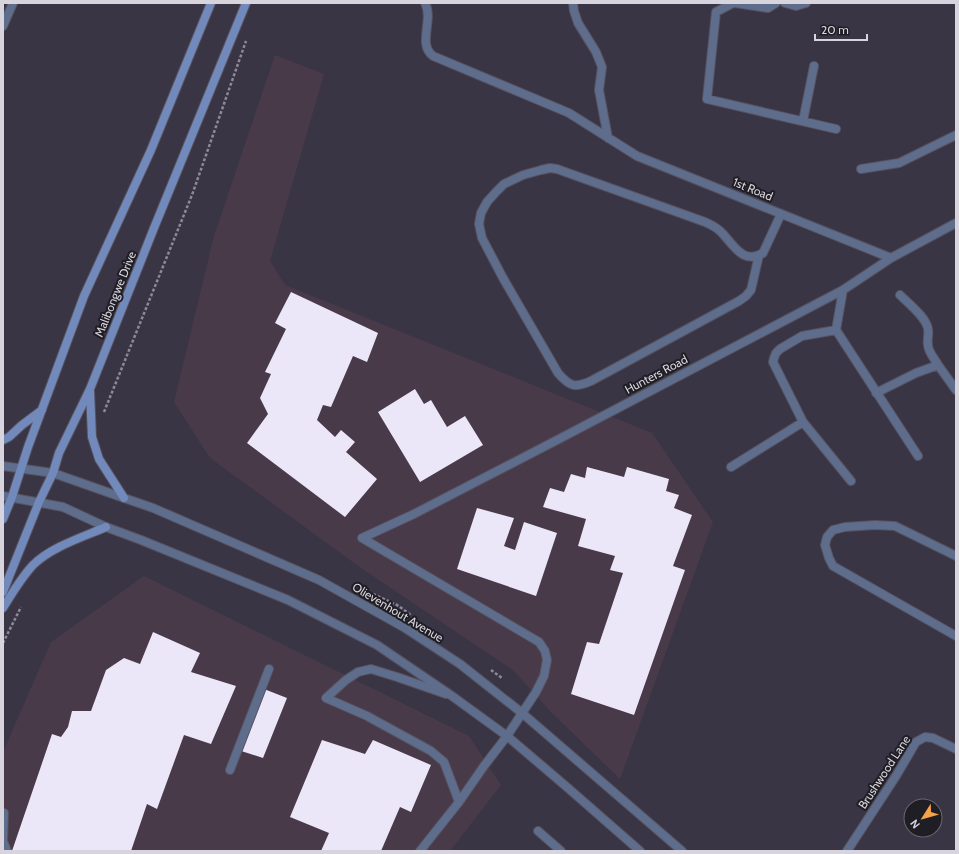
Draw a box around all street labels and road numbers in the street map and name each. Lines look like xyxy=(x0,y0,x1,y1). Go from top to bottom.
street label: 1st Road xyxy=(731,174,775,204)
street label: Malibongwe Drive xyxy=(91,249,139,339)
street label: Hunters Road xyxy=(622,351,690,397)
street label: Olievenhout Avenue xyxy=(350,579,446,645)
street label: Brushwood Lane xyxy=(855,733,913,811)

